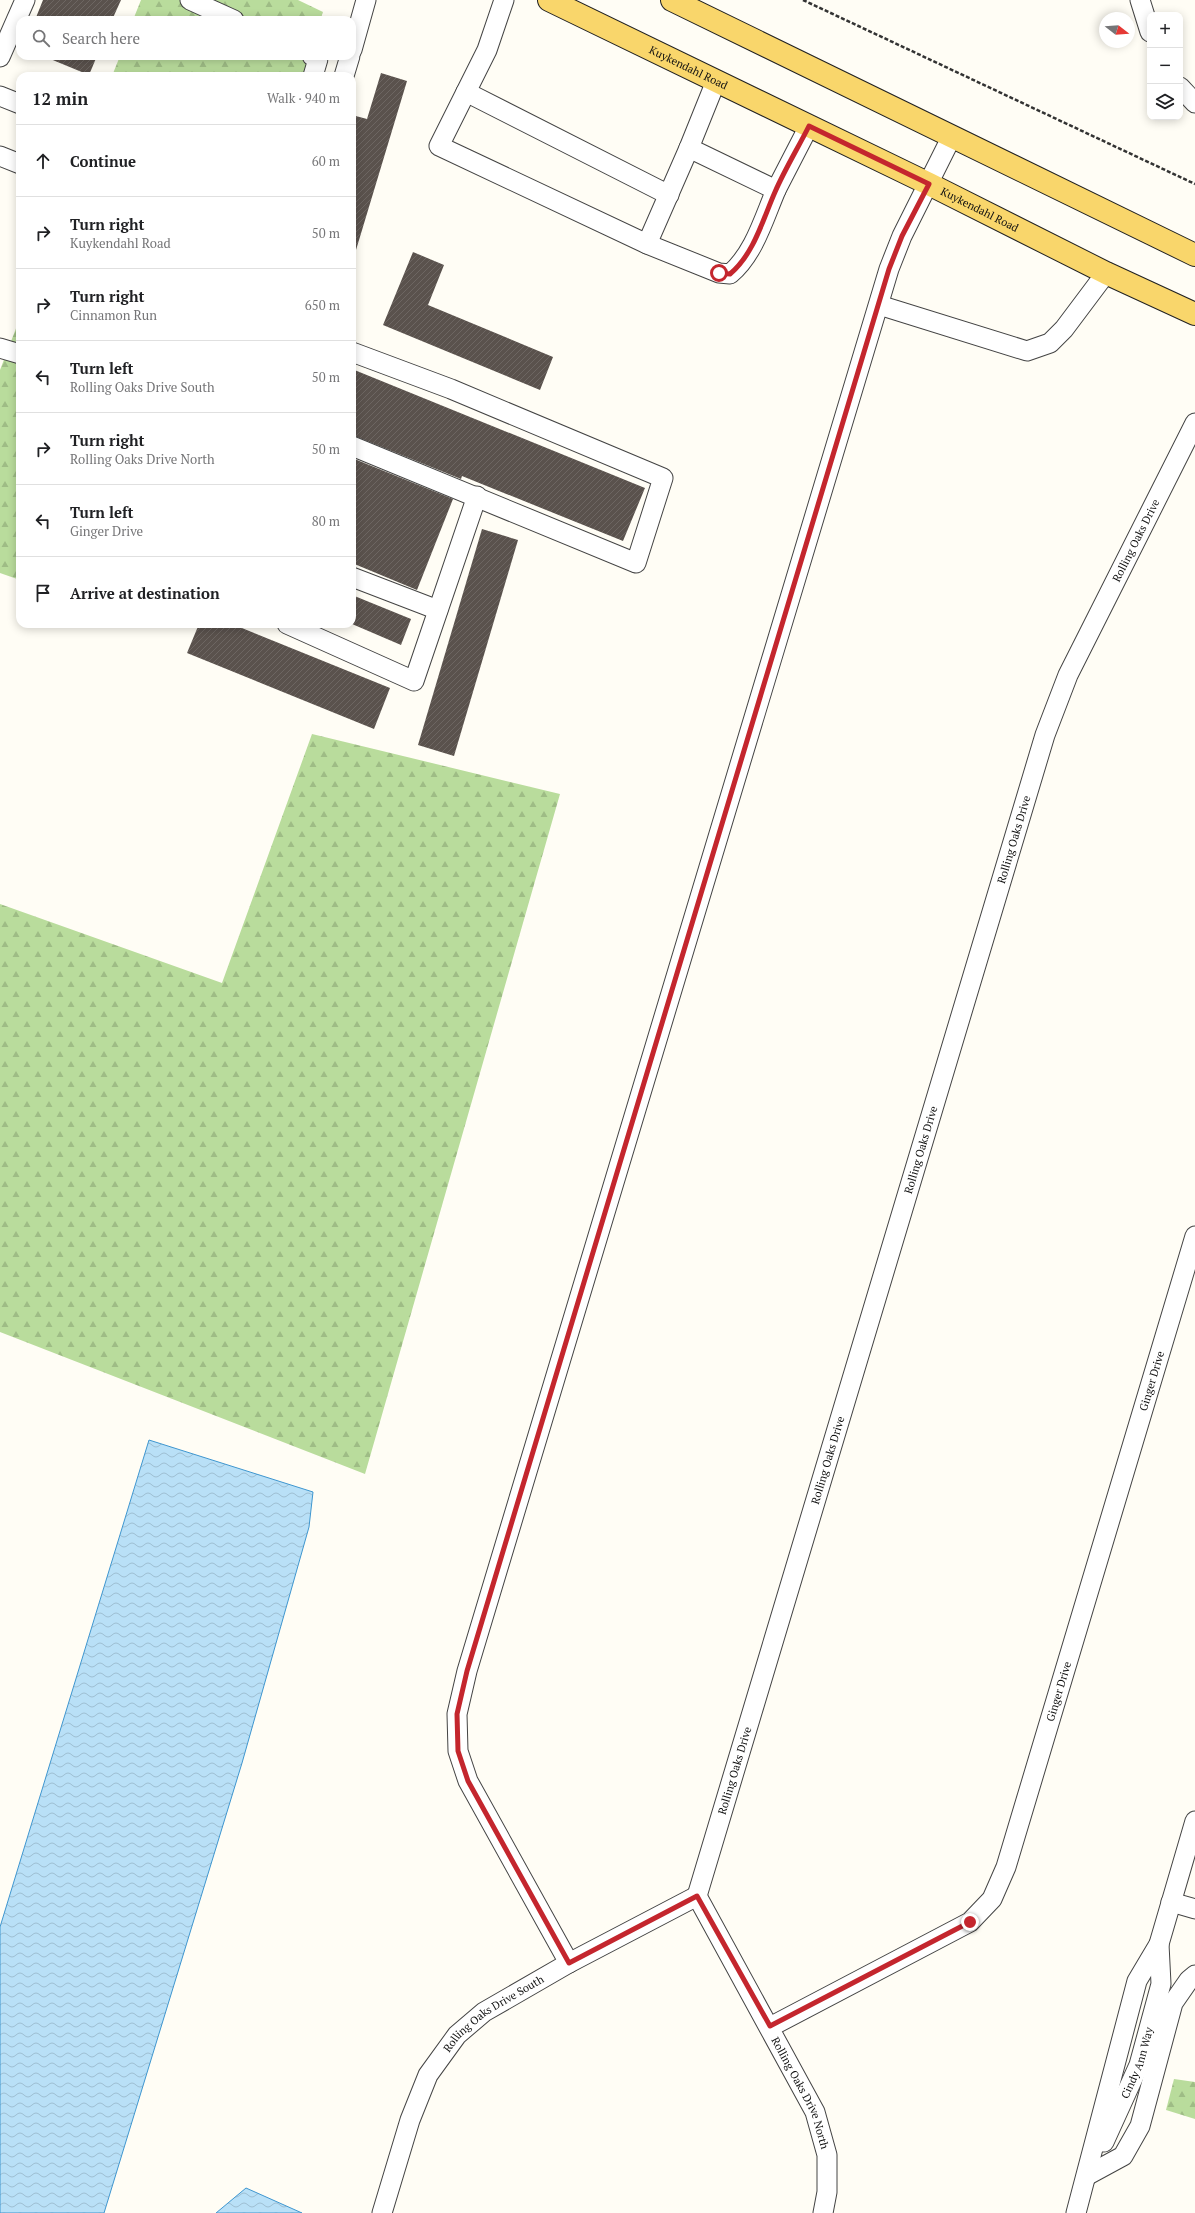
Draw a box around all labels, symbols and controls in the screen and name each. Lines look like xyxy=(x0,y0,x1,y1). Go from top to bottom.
north arrow xyxy=(1099,12,1135,48)
map controls xyxy=(1147,12,1183,120)
button: + xyxy=(1147,12,1183,48)
search box xyxy=(16,16,356,60)
icon: search xyxy=(30,27,52,49)
text: Search here xyxy=(62,28,140,48)
street label: Kuykendahl Road xyxy=(647,43,730,92)
button: − xyxy=(1147,48,1183,84)
button: layers xyxy=(1147,84,1183,120)
text: 12 min xyxy=(32,87,88,110)
text: Walk · 940 m xyxy=(267,89,340,107)
icon: ahead xyxy=(32,150,54,172)
text: Continue xyxy=(70,151,136,171)
text: 60 m xyxy=(312,152,340,170)
street label: Kuykendahl Road xyxy=(938,184,1021,235)
text: Turn right xyxy=(70,214,145,234)
icon: right xyxy=(32,222,54,244)
text: 50 m xyxy=(312,224,340,242)
text: Kuykendahl Road xyxy=(70,234,171,252)
route start xyxy=(710,264,728,282)
text: Turn right xyxy=(70,286,145,306)
icon: right xyxy=(32,294,54,316)
text: 650 m xyxy=(305,296,340,314)
text: Cinnamon Run xyxy=(70,306,157,324)
text: Turn left xyxy=(70,358,134,378)
icon: left xyxy=(32,366,54,388)
text: 50 m xyxy=(312,368,340,386)
text: Rolling Oaks Drive South xyxy=(70,378,215,396)
text: Turn right xyxy=(70,430,145,450)
icon: right xyxy=(32,438,54,460)
text: 50 m xyxy=(312,440,340,458)
text: Rolling Oaks Drive North xyxy=(70,450,215,468)
street label: Rolling Oaks Drive xyxy=(1109,496,1163,584)
text: Turn left xyxy=(70,502,134,522)
icon: left xyxy=(32,510,54,532)
text: 80 m xyxy=(312,512,340,530)
text: Ginger Drive xyxy=(70,522,143,540)
icon: arrive xyxy=(32,582,54,604)
text: Arrive at destination xyxy=(70,583,220,603)
street label: Rolling Oaks Drive xyxy=(994,793,1034,885)
street label: Rolling Oaks Drive xyxy=(901,1104,941,1195)
street label: Ginger Drive xyxy=(1136,1349,1167,1413)
street label: Rolling Oaks Drive xyxy=(808,1414,848,1506)
street label: Ginger Drive xyxy=(1043,1659,1074,1723)
street label: Rolling Oaks Drive xyxy=(715,1724,755,1816)
route end xyxy=(961,1913,979,1931)
street label: Rolling Oaks Drive South xyxy=(440,1972,547,2055)
street label: Cindy Ann Way xyxy=(1118,2025,1156,2101)
street label: Rolling Oaks Drive North xyxy=(768,2035,832,2151)

